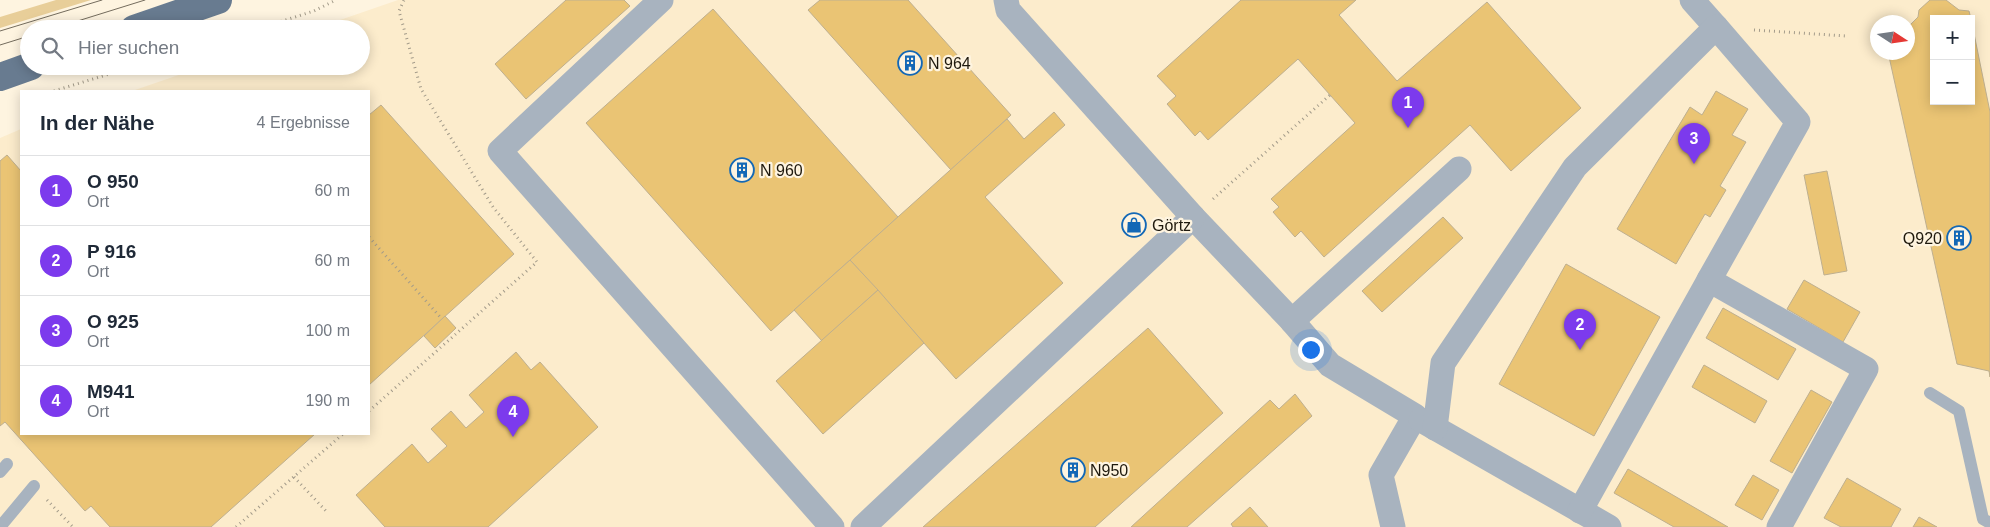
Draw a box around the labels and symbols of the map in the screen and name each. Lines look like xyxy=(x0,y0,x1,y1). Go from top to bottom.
north arrow xyxy=(1870,15,1915,60)
building icon: N 964 xyxy=(897,50,923,76)
place label: N 964 xyxy=(928,55,971,72)
pin: 1 xyxy=(1392,87,1424,128)
pin: 3 xyxy=(1678,123,1710,164)
building icon: N 960 xyxy=(729,157,755,183)
place label: N 960 xyxy=(760,162,803,179)
shop icon: Görtz xyxy=(1121,212,1147,238)
place label: Görtz xyxy=(1152,217,1191,234)
building icon: Q920 xyxy=(1946,225,1972,251)
place label: Q920 xyxy=(1903,230,1942,247)
pin: 2 xyxy=(1564,309,1596,350)
your location xyxy=(1298,337,1324,363)
pin: 4 xyxy=(497,396,529,437)
building icon: N950 xyxy=(1060,457,1086,483)
place label: N950 xyxy=(1090,462,1128,479)

